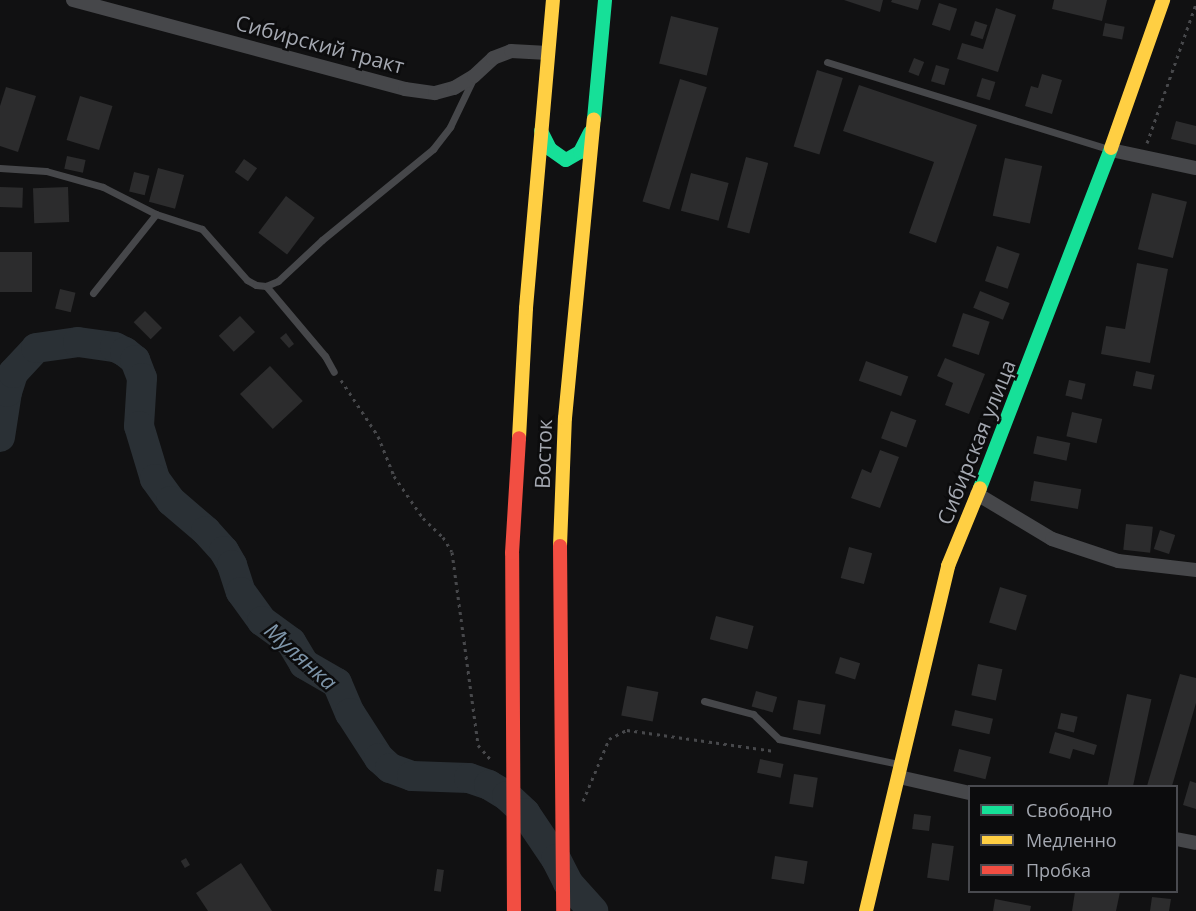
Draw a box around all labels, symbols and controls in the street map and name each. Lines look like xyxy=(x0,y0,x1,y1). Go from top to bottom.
street label: Сибирский тракт xyxy=(233,9,407,79)
street label: Сибирская улица xyxy=(931,356,1021,528)
street label: Восток xyxy=(529,419,557,489)
water label: Мулянка xyxy=(259,617,343,695)
legend xyxy=(968,785,1178,893)
text: Свободно xyxy=(1026,798,1113,822)
text: Медленно xyxy=(1026,828,1117,852)
text: Пробка xyxy=(1026,858,1091,882)

